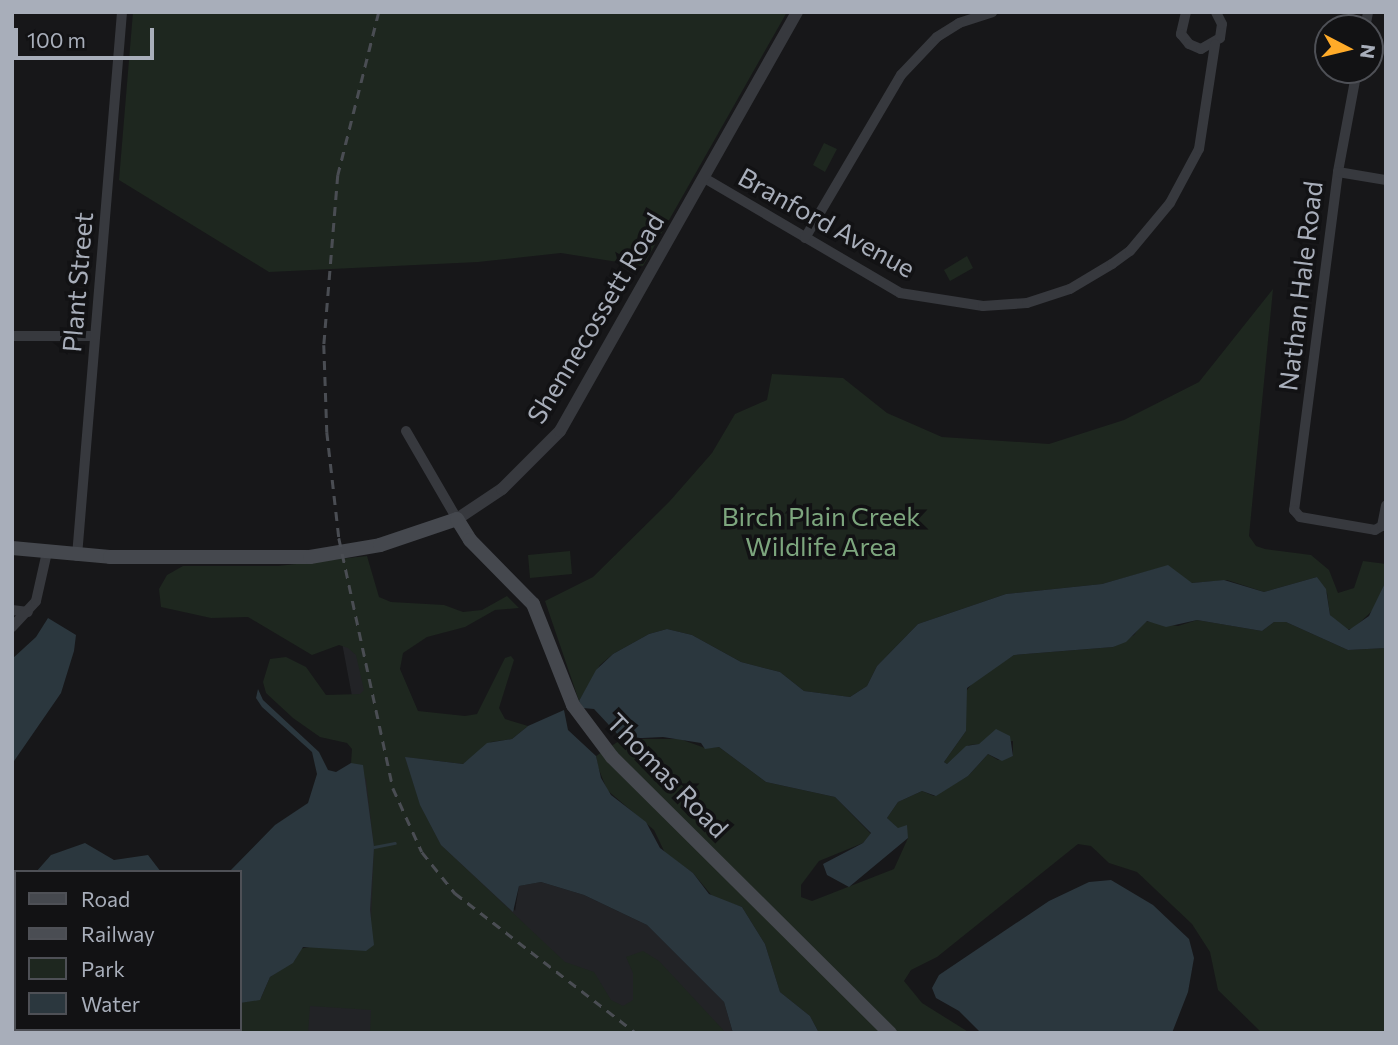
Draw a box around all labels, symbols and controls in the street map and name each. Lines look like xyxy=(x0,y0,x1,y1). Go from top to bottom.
scale bar xyxy=(18,14,158,58)
north arrow xyxy=(1314,14,1384,84)
text: 100 m xyxy=(27,27,86,52)
text: N xyxy=(1356,43,1381,60)
street label: Branford Avenue xyxy=(733,161,921,283)
street label: Nathan Hale Road xyxy=(1272,179,1328,393)
street label: Shennecossett Road xyxy=(520,207,670,429)
street label: Plant Street xyxy=(55,211,99,353)
park label: Birch Plain Creek Wildlife Area xyxy=(722,500,920,562)
street label: Thomas Road xyxy=(601,706,735,844)
legend xyxy=(14,870,242,1031)
text: Road xyxy=(81,886,130,911)
text: Railway xyxy=(81,921,155,946)
text: Park xyxy=(81,956,125,981)
text: Water xyxy=(81,991,140,1016)

